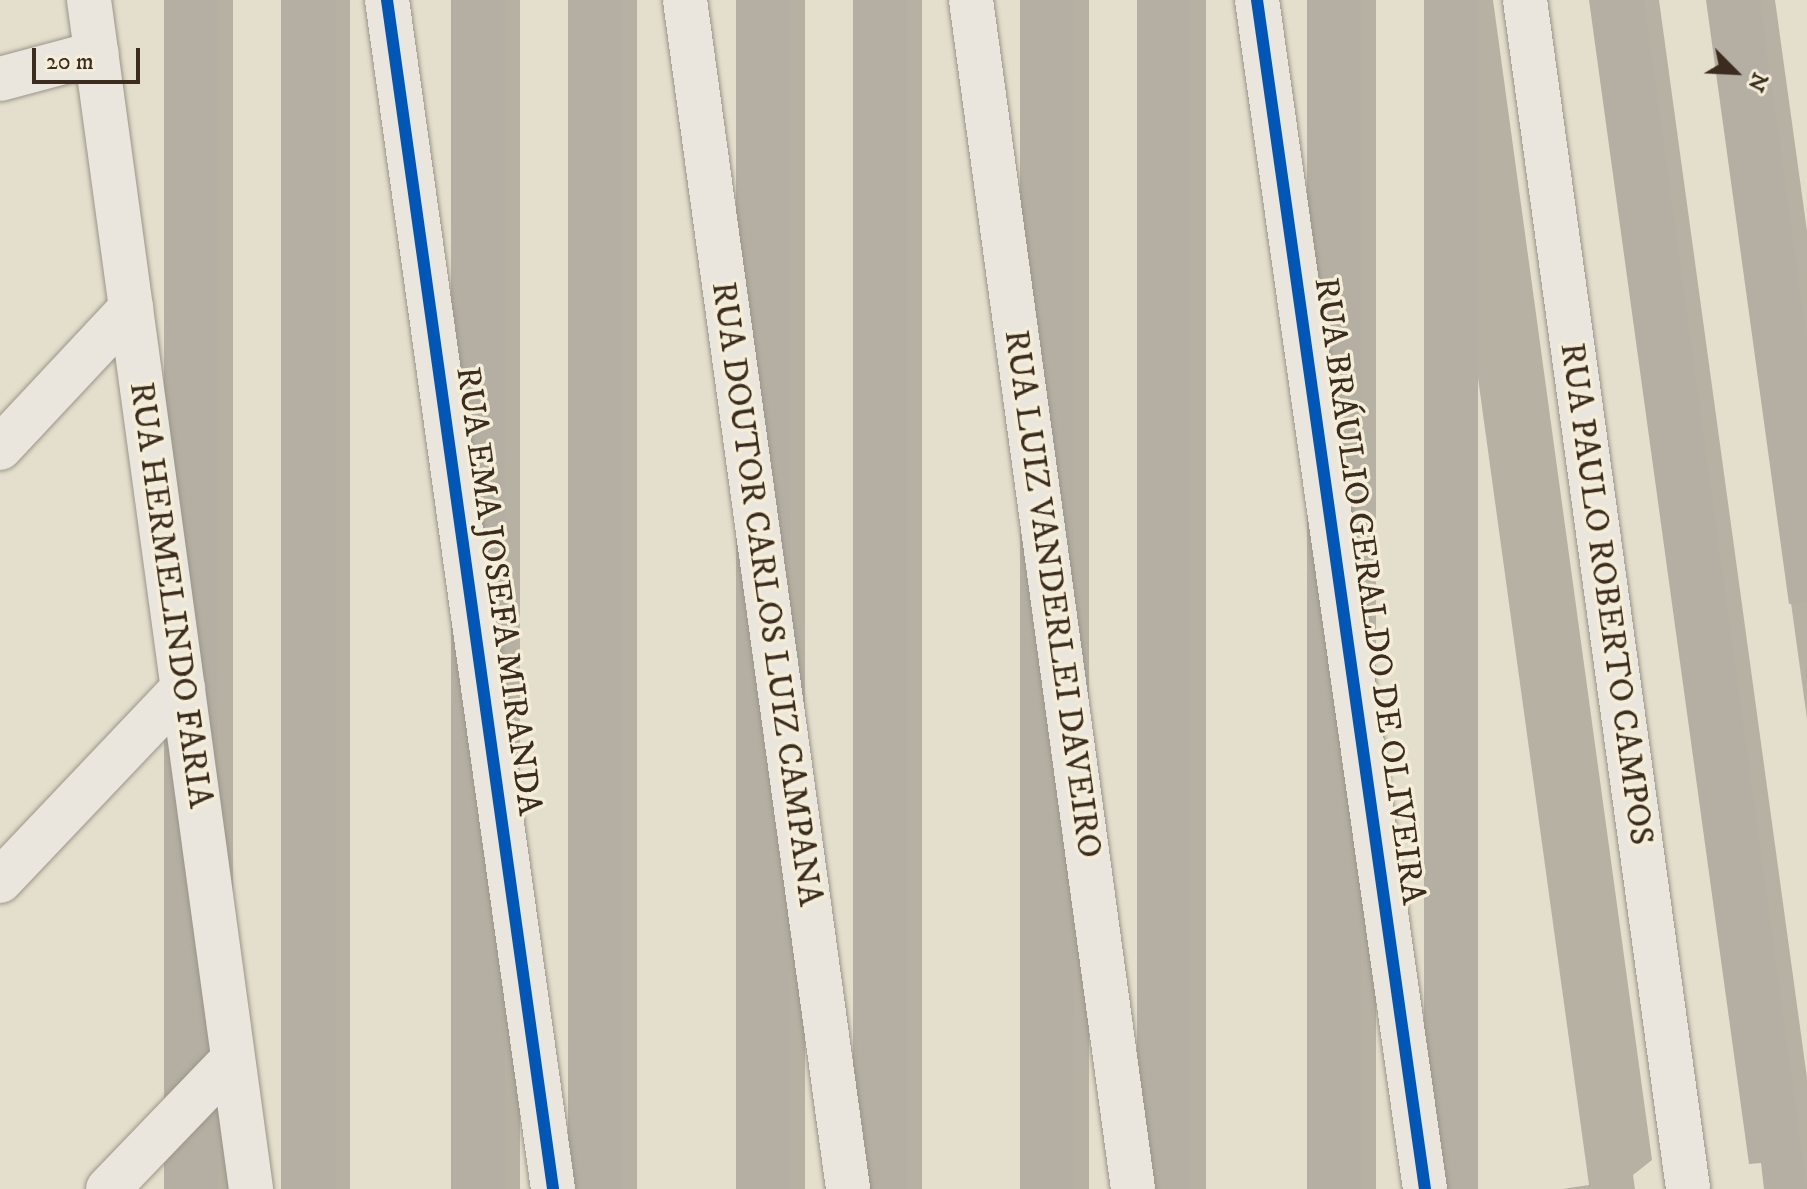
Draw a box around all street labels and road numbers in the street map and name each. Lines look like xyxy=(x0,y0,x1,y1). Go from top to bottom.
street label: RUA BRÁULIO GERALDO DE OLIVEIRA xyxy=(1305,275,1433,907)
street label: RUA DOUTOR CARLOS LUIZ CAMPANA xyxy=(702,279,830,909)
street label: RUA LUIZ VANDERLEI DAVEIRO xyxy=(995,327,1109,861)
street label: RUA PAULO ROBERTO CAMPOS xyxy=(1551,340,1661,848)
street label: RUA EMA JOSEFA MIRANDA xyxy=(446,364,550,818)
street label: RUA HERMELINDO FARIA xyxy=(120,379,220,811)

